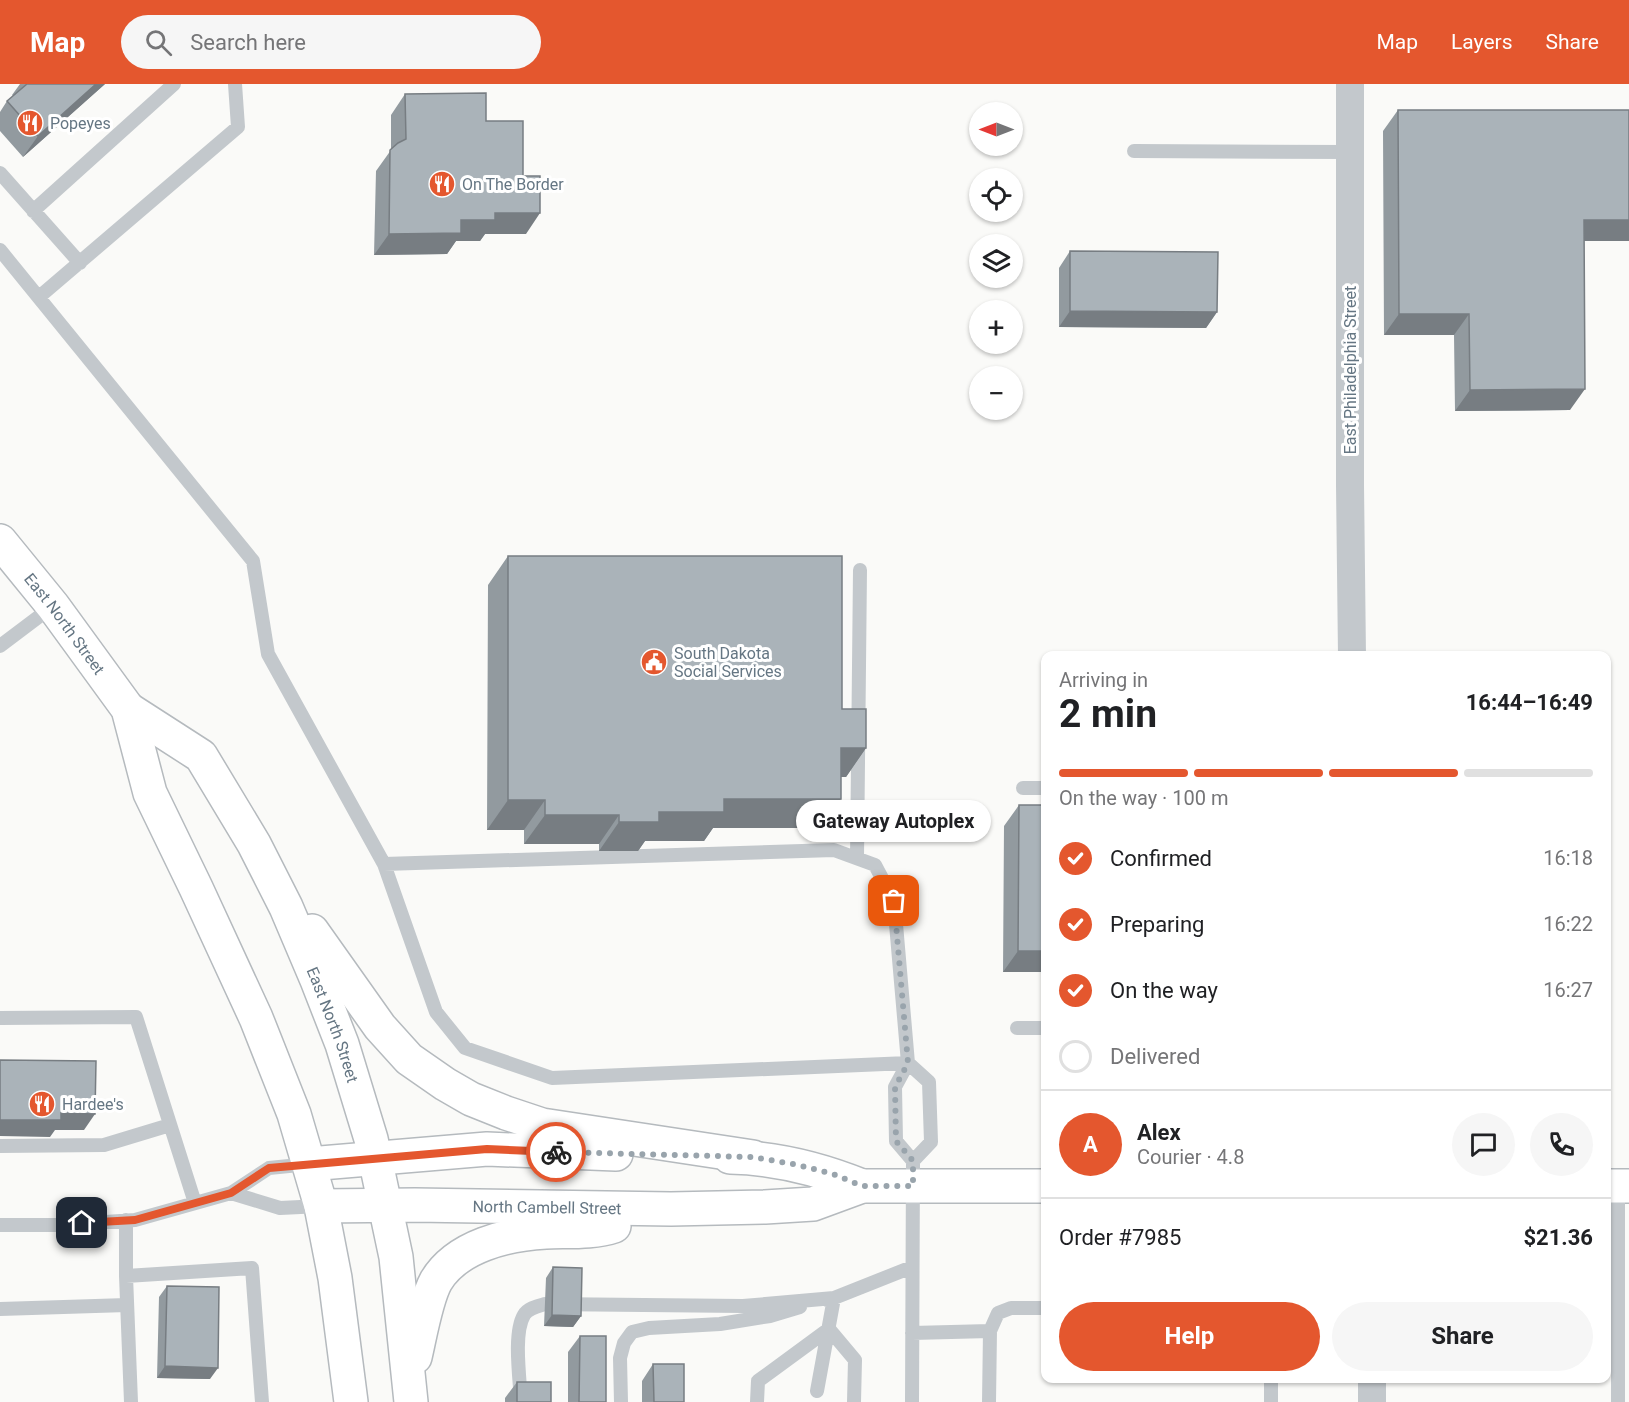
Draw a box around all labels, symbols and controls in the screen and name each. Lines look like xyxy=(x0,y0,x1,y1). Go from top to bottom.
search box xyxy=(121,15,541,69)
text: Map xyxy=(30,26,85,59)
icon: search xyxy=(142,26,175,59)
text: Search here xyxy=(190,30,306,55)
text: Map xyxy=(1376,30,1418,54)
text: Layers xyxy=(1451,30,1512,54)
text: Share xyxy=(1545,30,1599,54)
north arrow xyxy=(969,102,1023,156)
map controls xyxy=(969,102,1023,420)
restaurant icon: Popeyes xyxy=(15,108,45,138)
place label: Popeyes xyxy=(50,114,111,133)
button: locate xyxy=(969,168,1023,222)
restaurant icon: On The Border xyxy=(427,169,457,199)
place label: On The Border xyxy=(462,175,564,194)
button: layers xyxy=(969,234,1023,288)
street label: East Philadelphia Street xyxy=(1341,286,1360,454)
button: + xyxy=(969,300,1023,354)
button: − xyxy=(969,366,1023,420)
street label: East North Street xyxy=(20,569,109,678)
place label: South Dakota Social Services xyxy=(674,644,782,681)
public building icon: South Dakota Social Services xyxy=(639,647,669,677)
text: Arriving in xyxy=(1059,668,1148,692)
text: 16:44–16:49 xyxy=(1466,690,1593,715)
text: 2 min xyxy=(1059,691,1157,737)
text: On the way · 100 m xyxy=(1059,786,1228,810)
callout: Gateway Autoplex xyxy=(796,799,992,841)
text: Gateway Autoplex xyxy=(812,809,975,833)
icon: check xyxy=(1059,842,1092,875)
text: Confirmed xyxy=(1110,846,1212,871)
text: 16:18 xyxy=(1543,846,1593,870)
pin xyxy=(868,875,919,926)
icon: bag xyxy=(877,884,910,917)
icon: check xyxy=(1059,908,1092,941)
text: Preparing xyxy=(1110,912,1204,937)
text: 16:22 xyxy=(1543,912,1593,936)
street label: East North Street xyxy=(303,964,363,1085)
icon: check xyxy=(1059,974,1092,1007)
text: On the way xyxy=(1110,978,1218,1003)
text: 16:27 xyxy=(1543,978,1593,1002)
text: Delivered xyxy=(1110,1044,1200,1069)
restaurant icon: Hardee's xyxy=(27,1089,57,1119)
place label: Hardee's xyxy=(62,1095,124,1114)
button: chat xyxy=(1452,1113,1515,1176)
button: phone xyxy=(1530,1113,1593,1176)
text: Alex xyxy=(1137,1120,1181,1145)
courier xyxy=(526,1122,586,1182)
text: A xyxy=(1083,1132,1098,1157)
icon: bike xyxy=(540,1136,573,1169)
text: Courier · 4.8 xyxy=(1137,1145,1244,1169)
street label: North Cambell Street xyxy=(472,1196,622,1218)
pin xyxy=(56,1197,107,1248)
icon: home xyxy=(65,1206,98,1239)
text: Order #7985 xyxy=(1059,1225,1181,1250)
text: $21.36 xyxy=(1524,1225,1593,1250)
button: Help xyxy=(1059,1302,1320,1371)
button: Share xyxy=(1332,1302,1593,1371)

